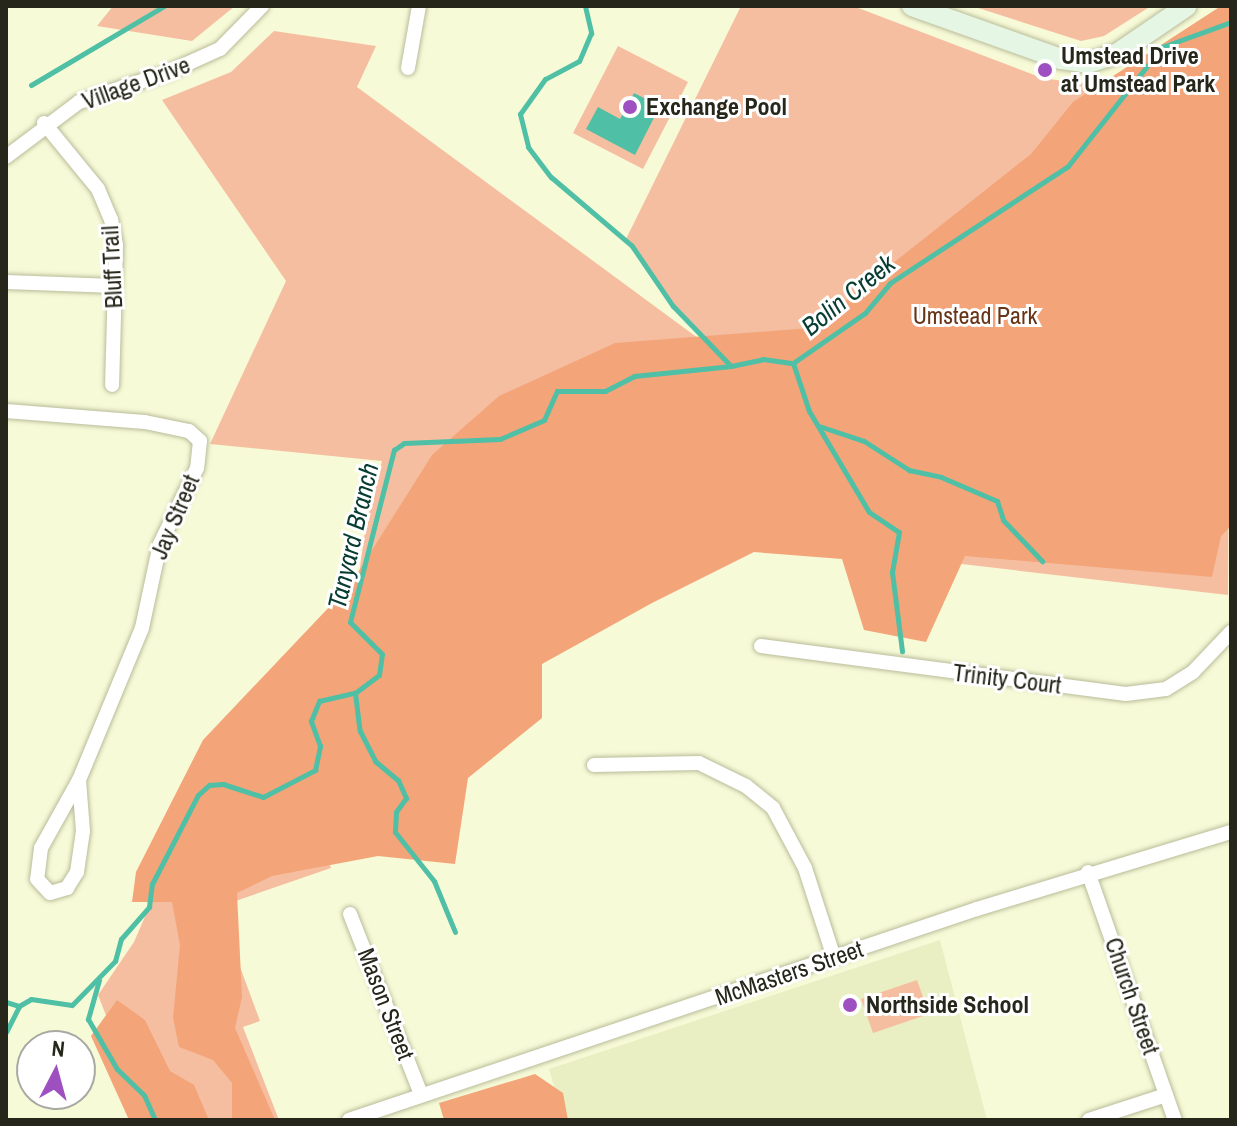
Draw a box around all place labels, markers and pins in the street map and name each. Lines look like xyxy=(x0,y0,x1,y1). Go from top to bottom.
place label: Umstead Drive at Umstead Park xyxy=(1061,42,1215,98)
marker: Umstead Drive at Umstead Park xyxy=(1036,61,1054,79)
place label: Exchange Pool xyxy=(646,93,787,121)
marker: Exchange Pool xyxy=(621,98,639,116)
place label: Northside School xyxy=(866,991,1029,1019)
marker: Northside School xyxy=(841,996,859,1014)

